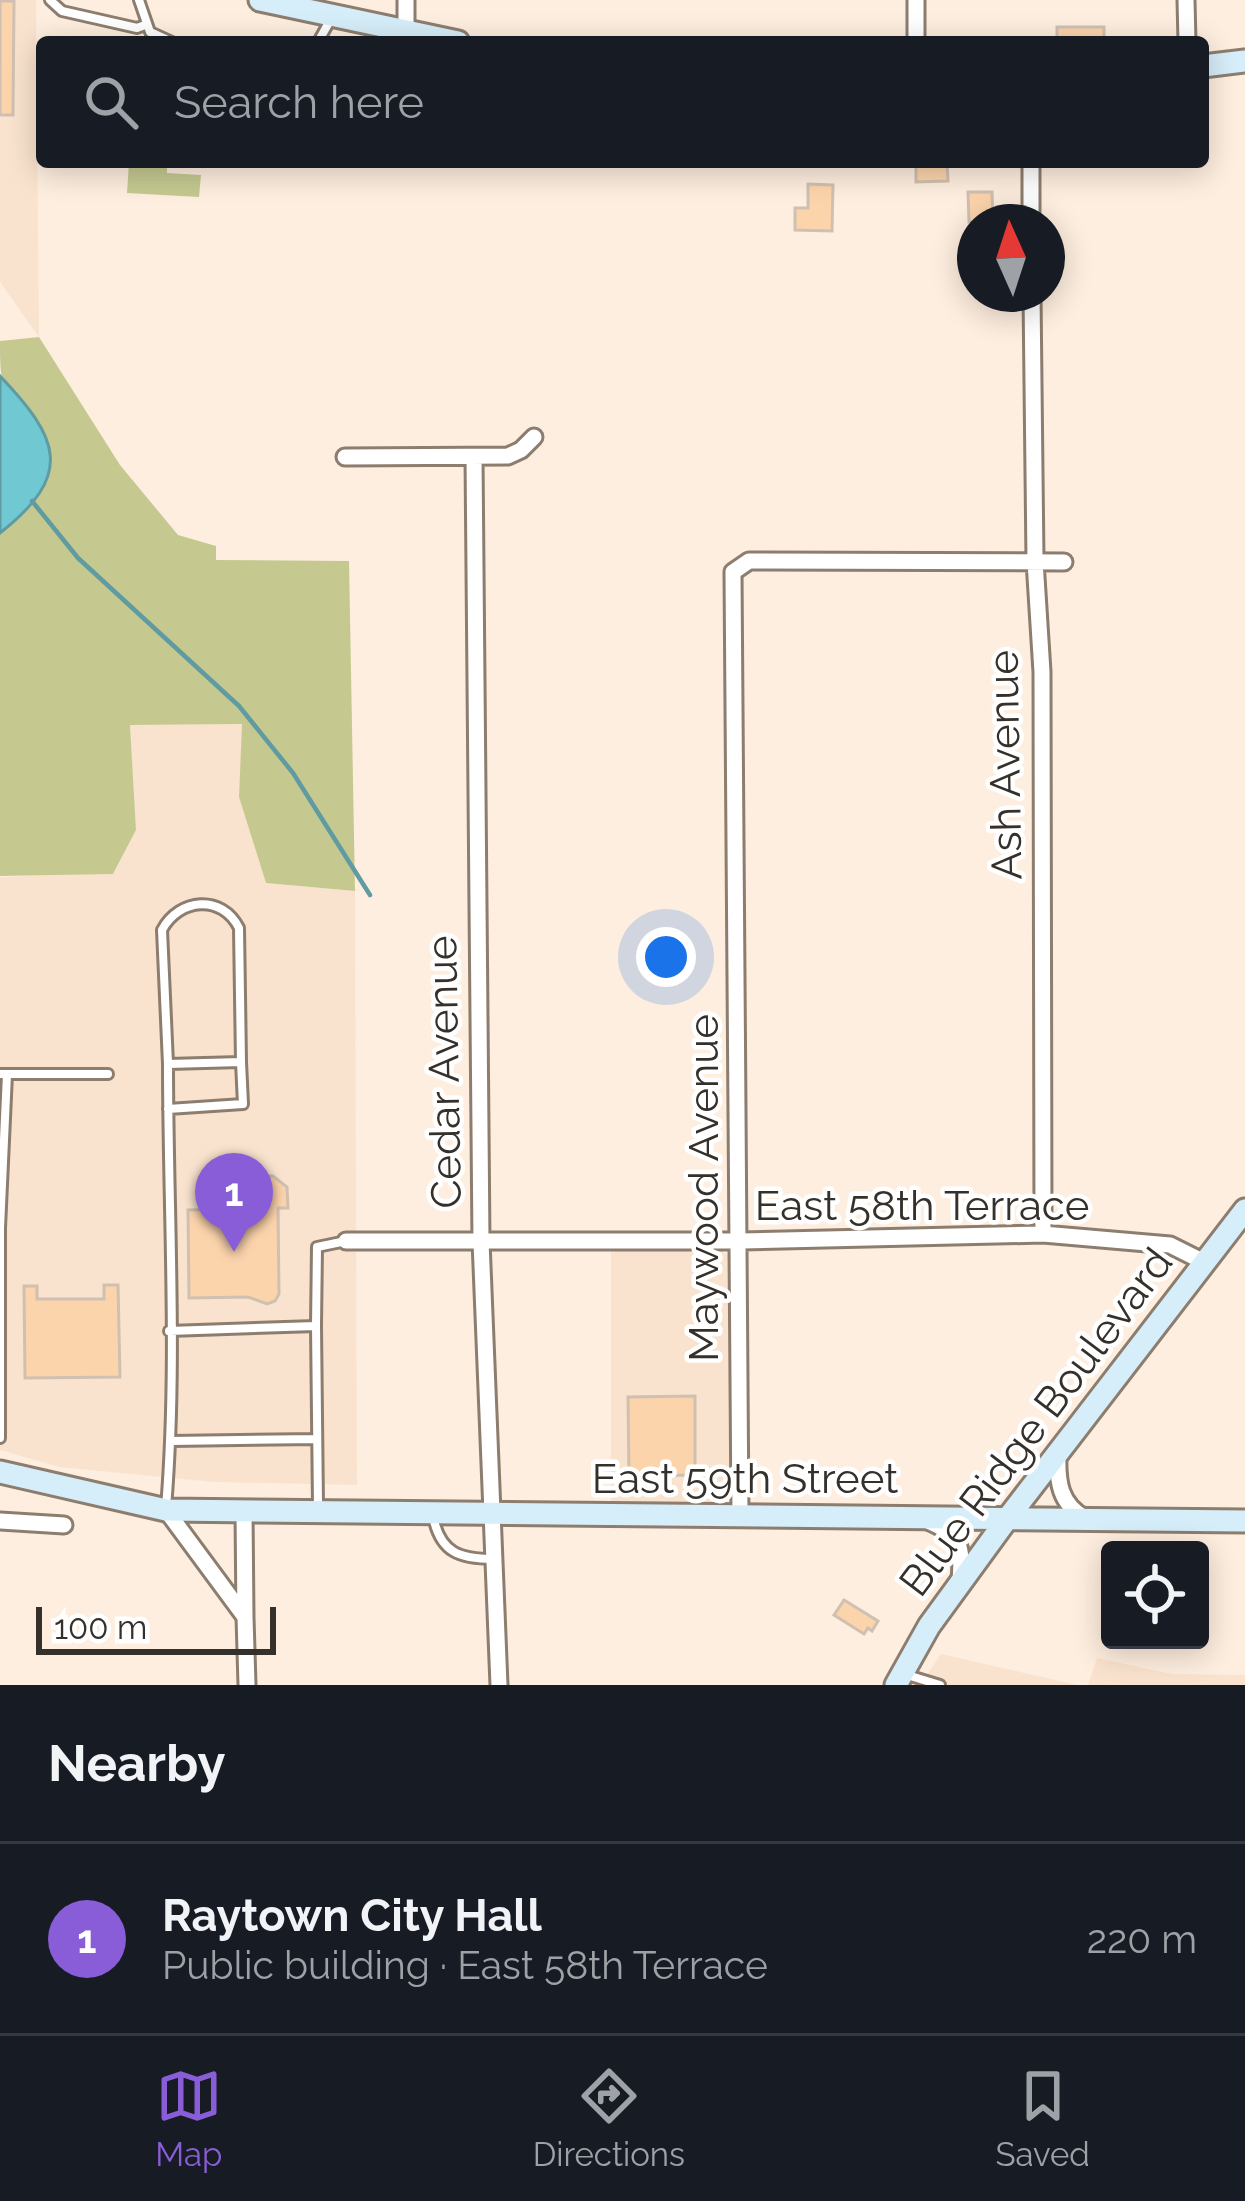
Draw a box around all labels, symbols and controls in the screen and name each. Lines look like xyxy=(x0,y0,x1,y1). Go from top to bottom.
search box xyxy=(36,36,1209,168)
icon: search xyxy=(78,69,144,135)
text: Search here xyxy=(174,76,424,129)
north arrow xyxy=(957,204,1065,312)
street label: Ash Avenue xyxy=(978,650,1032,880)
your location xyxy=(636,927,696,987)
street label: Cedar Avenue xyxy=(417,935,471,1209)
street label: Maywood Avenue xyxy=(679,1014,728,1362)
pin: 1 xyxy=(195,1153,273,1252)
street label: East 58th Terrace xyxy=(755,1181,1089,1230)
street label: Blue Ridge Boulevard xyxy=(889,1239,1183,1605)
street label: East 59th Street xyxy=(592,1454,898,1503)
map controls xyxy=(1101,1541,1209,1649)
button: locate xyxy=(1101,1541,1209,1649)
scale bar xyxy=(36,1601,276,1654)
text: 100 m xyxy=(54,1608,147,1647)
text: Nearby xyxy=(48,1733,225,1793)
text: Raytown City Hall xyxy=(162,1889,542,1942)
text: 1 xyxy=(77,1916,97,1962)
text: 220 m xyxy=(1087,1916,1197,1962)
text: Public building · East 58th Terrace xyxy=(162,1942,768,1988)
tab: Map xyxy=(155,2063,222,2174)
tab: Directions xyxy=(533,2063,685,2174)
tab: Saved xyxy=(995,2063,1090,2174)

